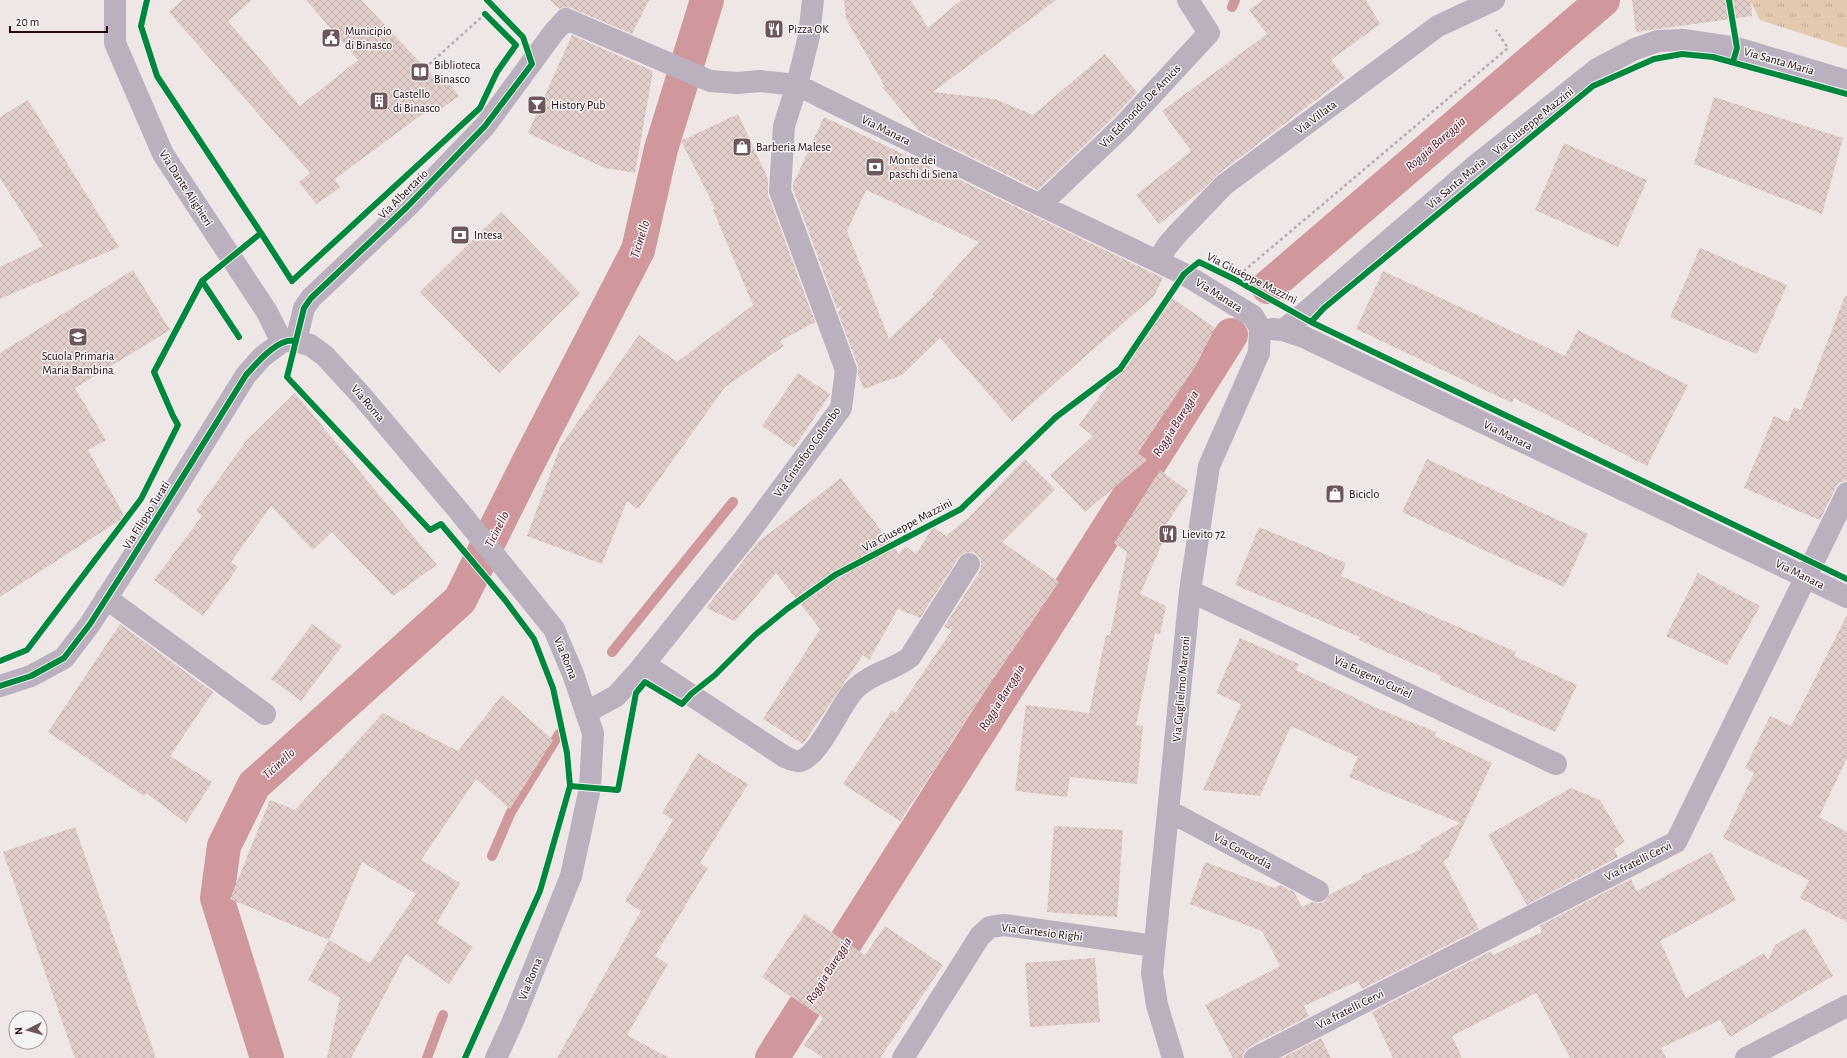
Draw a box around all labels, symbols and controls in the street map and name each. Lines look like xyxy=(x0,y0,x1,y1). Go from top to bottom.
scale bar xyxy=(10,8,107,34)
text: 20 m xyxy=(16,16,39,28)
restaurant icon: Pizza OK xyxy=(763,18,785,40)
place label: Pizza OK xyxy=(788,23,829,35)
place label: Municipio di Binasco xyxy=(345,25,392,51)
public building icon: Municipio di Binasco xyxy=(320,27,342,49)
street label: Via Santa Maria xyxy=(1742,45,1816,77)
place label: Biblioteca Binasco xyxy=(434,59,481,85)
library icon: Biblioteca Binasco xyxy=(409,61,431,83)
street label: Via Edmondo De Amicis xyxy=(1097,62,1183,150)
street label: Via Giuseppe Mazzini xyxy=(1490,85,1576,157)
place label: Castello di Binasco xyxy=(393,88,440,114)
building icon: Castello di Binasco xyxy=(368,90,390,112)
bar icon: History Pub xyxy=(526,94,548,116)
street label: Via Villata xyxy=(1293,98,1339,136)
place label: History Pub xyxy=(551,99,605,112)
street label: Via Manara xyxy=(860,113,913,147)
water label: Roggia Bareggia xyxy=(1403,114,1469,174)
shop icon: Barberia Malese xyxy=(731,136,753,158)
place label: Barberia Malese xyxy=(756,141,831,153)
street label: Via Dante Alighieri xyxy=(157,148,215,228)
place label: Monte dei paschi di Siena xyxy=(889,154,958,180)
street label: Via Santa Maria xyxy=(1424,155,1488,211)
bank icon: Monte dei paschi di Siena xyxy=(864,156,886,178)
street label: Via Albertario xyxy=(376,167,430,221)
water label: Ticinello xyxy=(629,219,652,260)
bank icon: Intesa xyxy=(449,224,471,246)
place label: Intesa xyxy=(474,229,503,241)
street label: Via Giuseppe Mazzini xyxy=(1205,250,1299,306)
street label: Via Manara xyxy=(1193,276,1245,314)
school or university icon: Scuola Primaria Maria Bambina xyxy=(67,326,89,348)
place label: Scuola Primaria Maria Bambina xyxy=(42,350,115,376)
street label: Via Roma xyxy=(349,382,387,424)
water label: Roggia Bareggia xyxy=(1151,388,1202,459)
street label: Via Cristoforo Colombo xyxy=(771,405,843,499)
street label: Via Manara xyxy=(1482,418,1535,452)
street label: Via Filippo Turati xyxy=(120,479,172,551)
shop icon: Biciclo xyxy=(1324,483,1346,505)
place label: Biciclo xyxy=(1349,488,1379,500)
street label: Via Giuseppe Mazzini xyxy=(860,496,954,554)
water label: Ticinello xyxy=(483,509,512,550)
restaurant icon: Lievito 72 xyxy=(1157,523,1179,545)
place label: Lievito 72 xyxy=(1182,528,1226,540)
street label: Via Manara xyxy=(1774,557,1827,591)
street label: Via Roma xyxy=(552,635,580,681)
street label: Via Guglielmo Marconi xyxy=(1170,636,1192,742)
street label: Via Eugenio Curiel xyxy=(1332,654,1414,700)
water label: Roggia Bareggia xyxy=(977,662,1028,733)
water label: Ticinello xyxy=(260,746,298,782)
street label: Via Concordia xyxy=(1212,831,1275,872)
street label: Via fratelli Cervi xyxy=(1602,839,1674,883)
street label: Via Cartesio Righi xyxy=(1001,921,1083,943)
water label: Roggia Bareggia xyxy=(804,935,855,1006)
street label: Via Roma xyxy=(516,956,544,1002)
street label: Via fratelli Cervi xyxy=(1314,987,1386,1031)
north arrow xyxy=(8,1010,48,1050)
text: N xyxy=(13,1027,24,1035)

